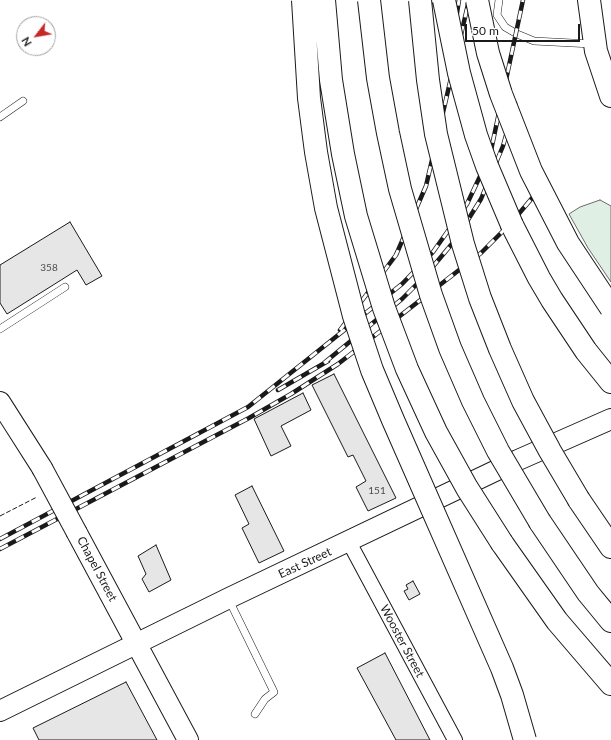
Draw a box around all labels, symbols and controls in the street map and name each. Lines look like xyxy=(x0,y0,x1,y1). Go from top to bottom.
north arrow xyxy=(16,16,56,56)
scale bar xyxy=(467,16,582,42)
text: 50 m xyxy=(472,23,499,38)
text: N xyxy=(18,35,34,49)
house number: 358 xyxy=(40,262,58,274)
house number: 151 xyxy=(368,485,386,497)
street label: Chapel Street xyxy=(74,534,120,604)
street label: East Street xyxy=(276,544,334,582)
street label: Wooster Street xyxy=(377,602,427,680)

